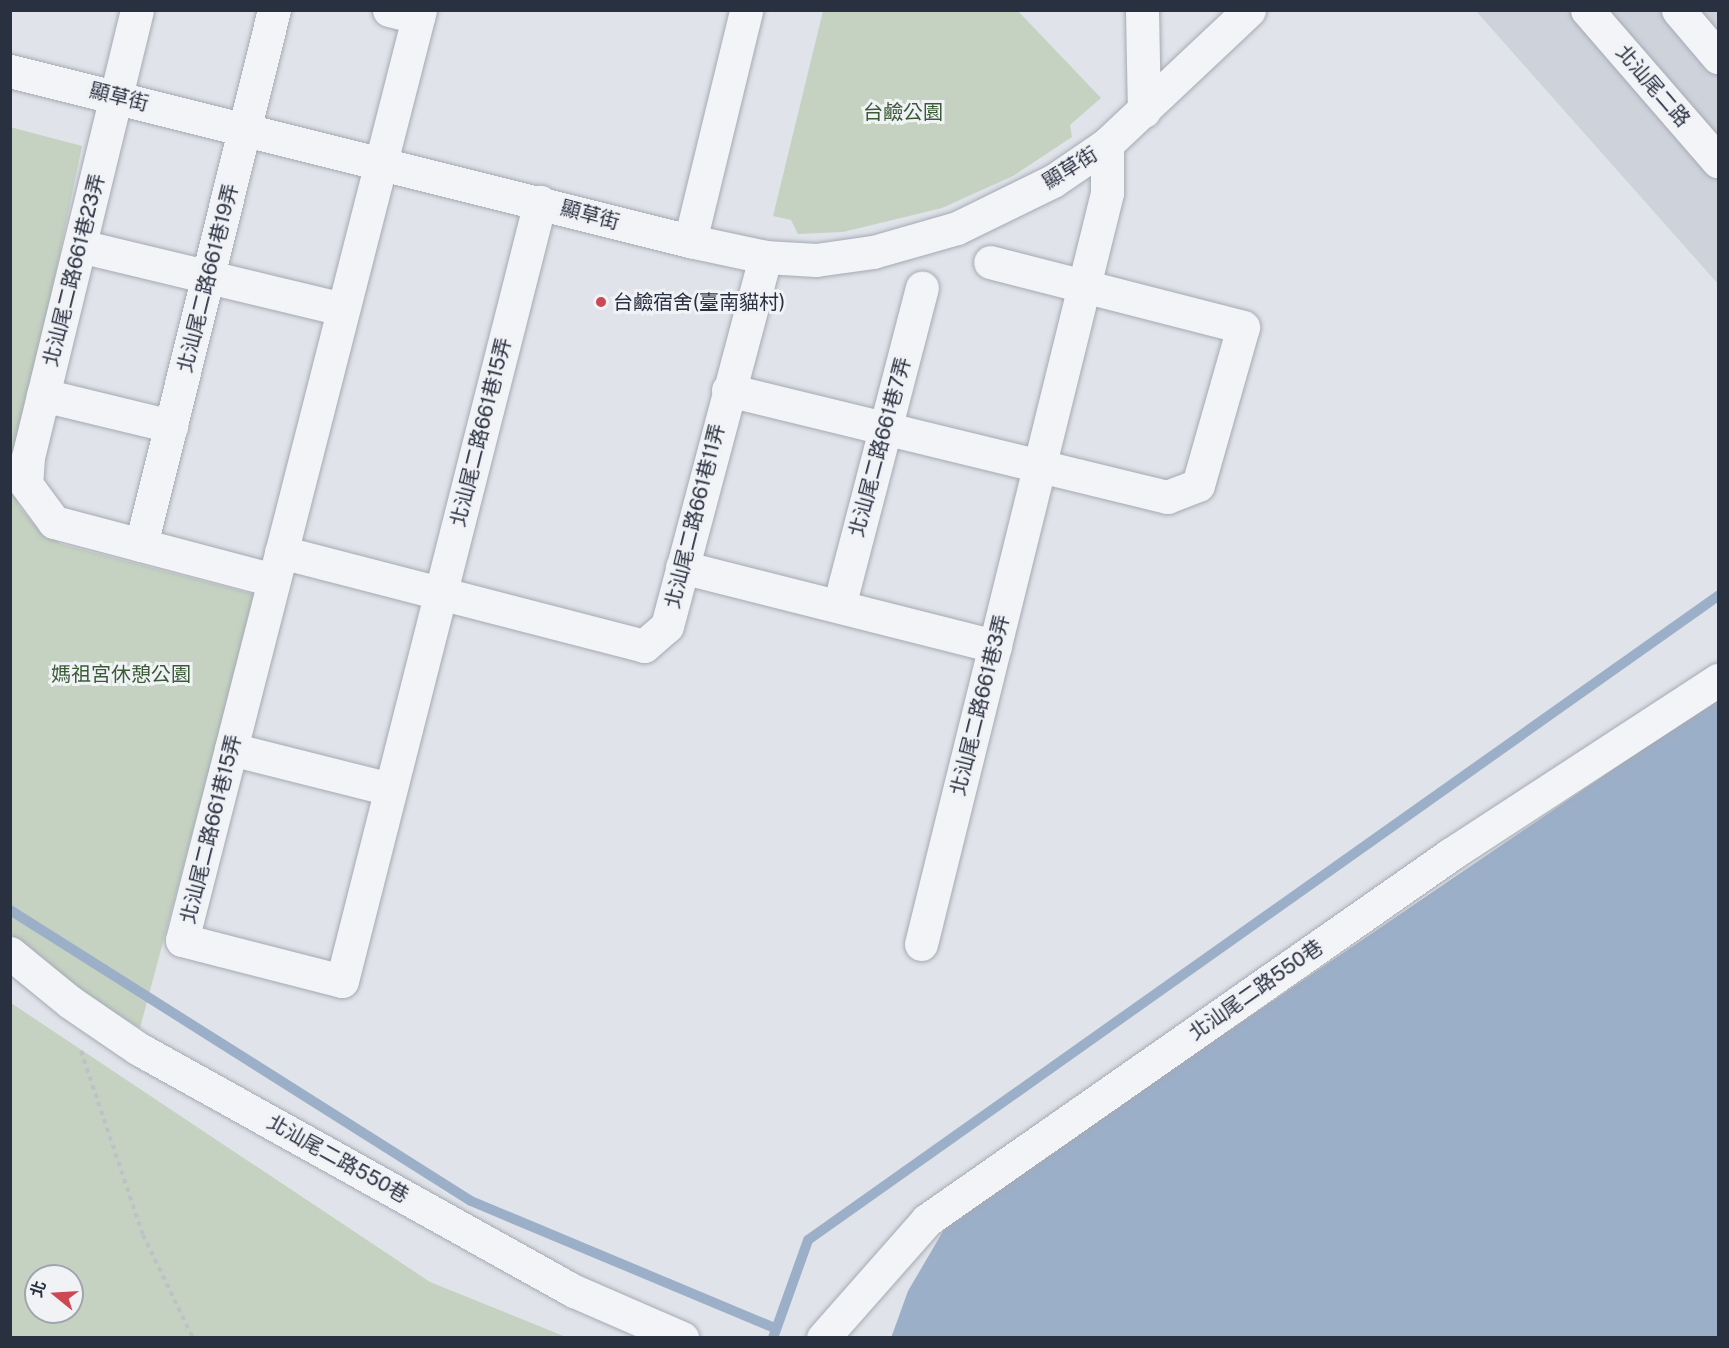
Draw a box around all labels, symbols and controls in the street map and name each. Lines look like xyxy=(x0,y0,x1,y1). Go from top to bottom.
street label: 北汕尾二路 xyxy=(1611,40,1695,132)
street label: 顯草街 xyxy=(87,78,151,116)
park label: 台鹼公園 xyxy=(863,100,943,124)
street label: 顯草街 xyxy=(1038,142,1102,194)
street label: 北汕尾二路661巷23弄 xyxy=(38,171,110,369)
street label: 北汕尾二路661巷19弄 xyxy=(173,181,243,375)
street label: 顯草街 xyxy=(558,196,622,234)
place label: 台鹼宿舍(臺南貓村) xyxy=(613,290,785,314)
marker: 台鹼宿舍(臺南貓村) xyxy=(594,295,608,309)
street label: 北汕尾二路661巷15弄 xyxy=(446,335,516,529)
street label: 北汕尾二路661巷7弄 xyxy=(844,355,916,539)
street label: 北汕尾二路661巷11弄 xyxy=(660,421,730,611)
street label: 北汕尾二路661巷3弄 xyxy=(946,612,1014,798)
park label: 媽祖宮休憩公園 xyxy=(51,662,191,686)
street label: 北汕尾二路661巷15弄 xyxy=(176,732,246,926)
street label: 北汕尾二路550巷 xyxy=(1184,935,1328,1045)
street label: 北汕尾二路550巷 xyxy=(263,1110,413,1208)
north arrow xyxy=(24,1264,84,1324)
text: 北 xyxy=(27,1278,50,1299)

